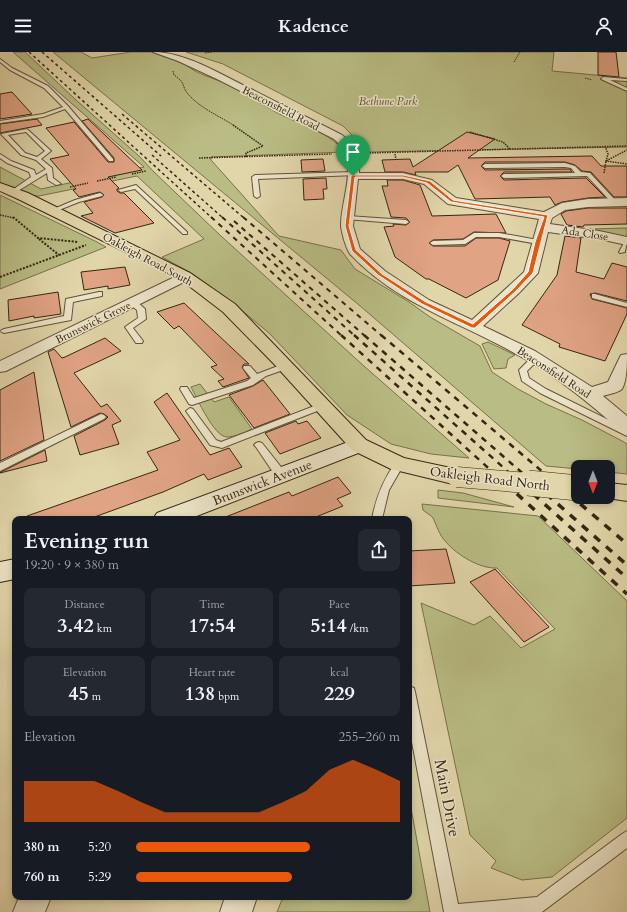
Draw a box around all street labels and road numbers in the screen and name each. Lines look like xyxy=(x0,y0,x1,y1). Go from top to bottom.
street label: Beaconsfield Road xyxy=(239,82,322,135)
street label: Ada Close xyxy=(560,222,609,245)
street label: Oakleigh Road South xyxy=(100,229,196,290)
street label: Brunswick Grove xyxy=(53,298,134,347)
street label: Beaconsfield Road xyxy=(514,343,594,402)
street label: Brunswick Avenue xyxy=(210,456,315,510)
street label: Oakleigh Road North xyxy=(429,463,551,495)
street label: Main Drive xyxy=(429,758,465,839)

